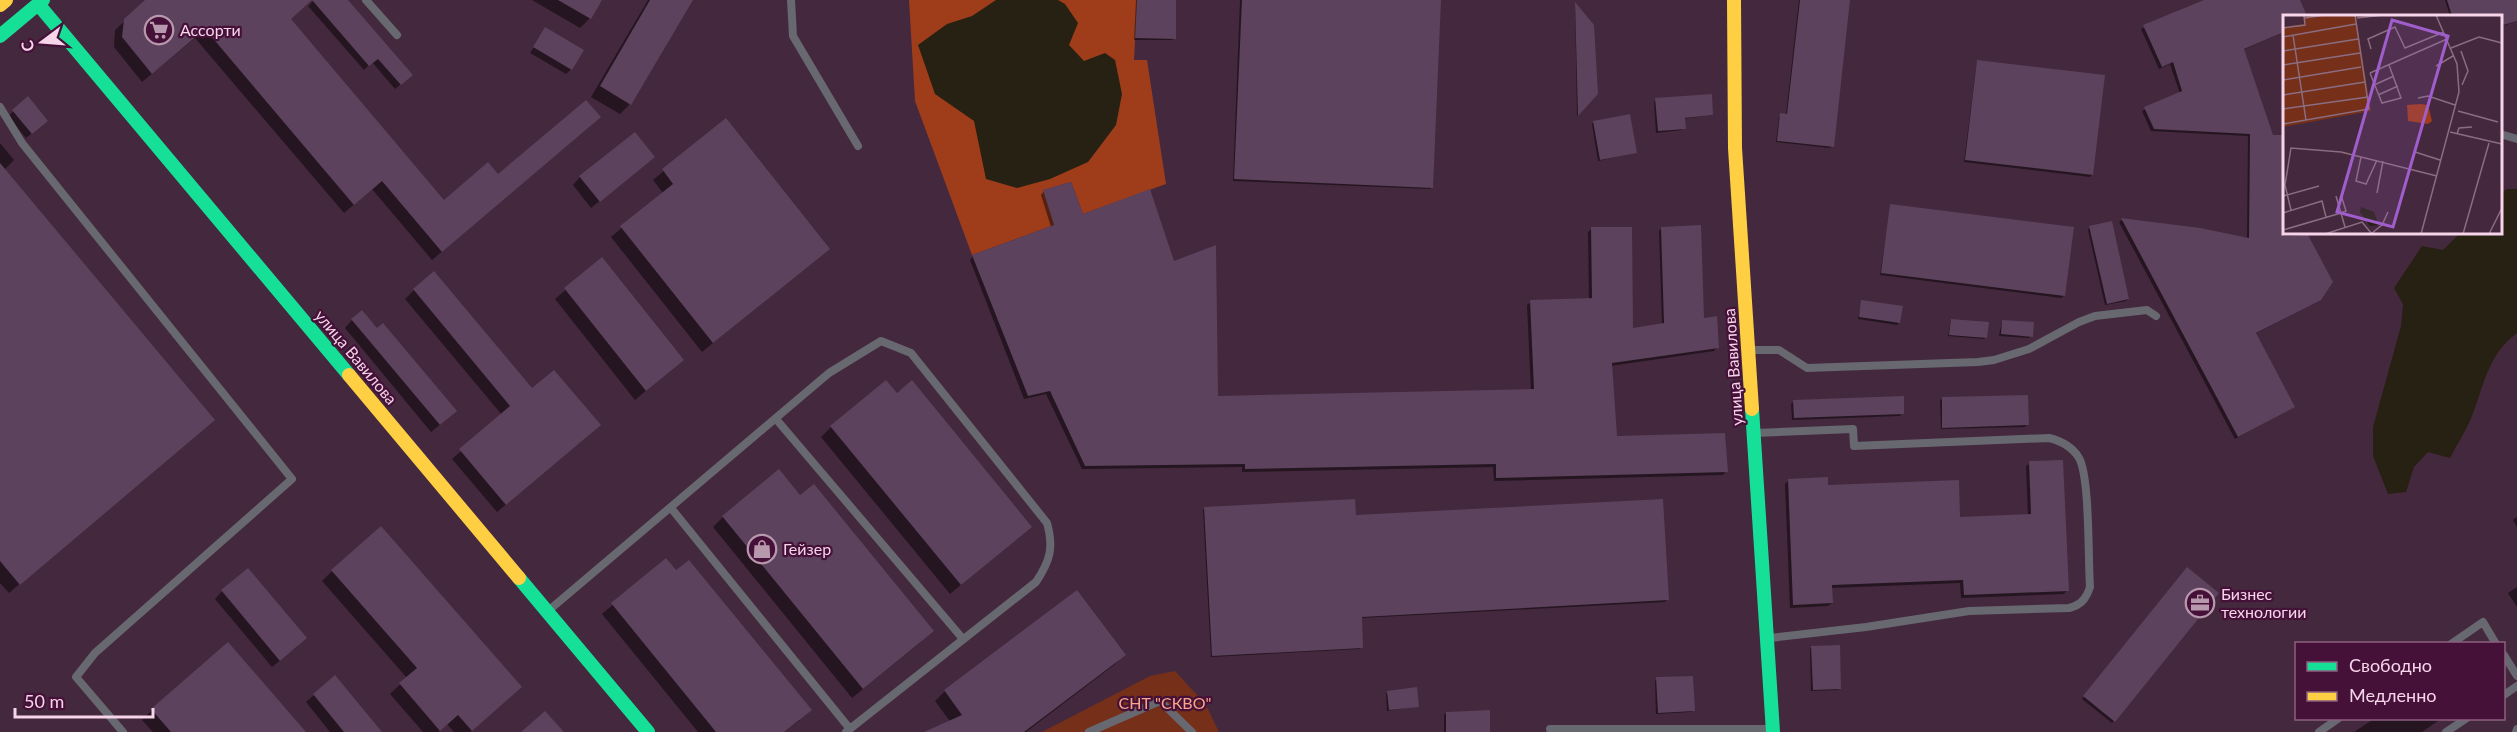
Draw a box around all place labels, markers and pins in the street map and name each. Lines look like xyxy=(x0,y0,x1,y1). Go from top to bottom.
supermarket icon: Ассорти xyxy=(143,14,175,46)
place label: Ассорти xyxy=(180,20,241,39)
shop icon: Гейзер xyxy=(746,533,778,565)
place label: Гейзер xyxy=(783,539,831,558)
place label: Бизнес технологии xyxy=(2221,584,2306,621)
office icon: Бизнес технологии xyxy=(2184,587,2216,619)

